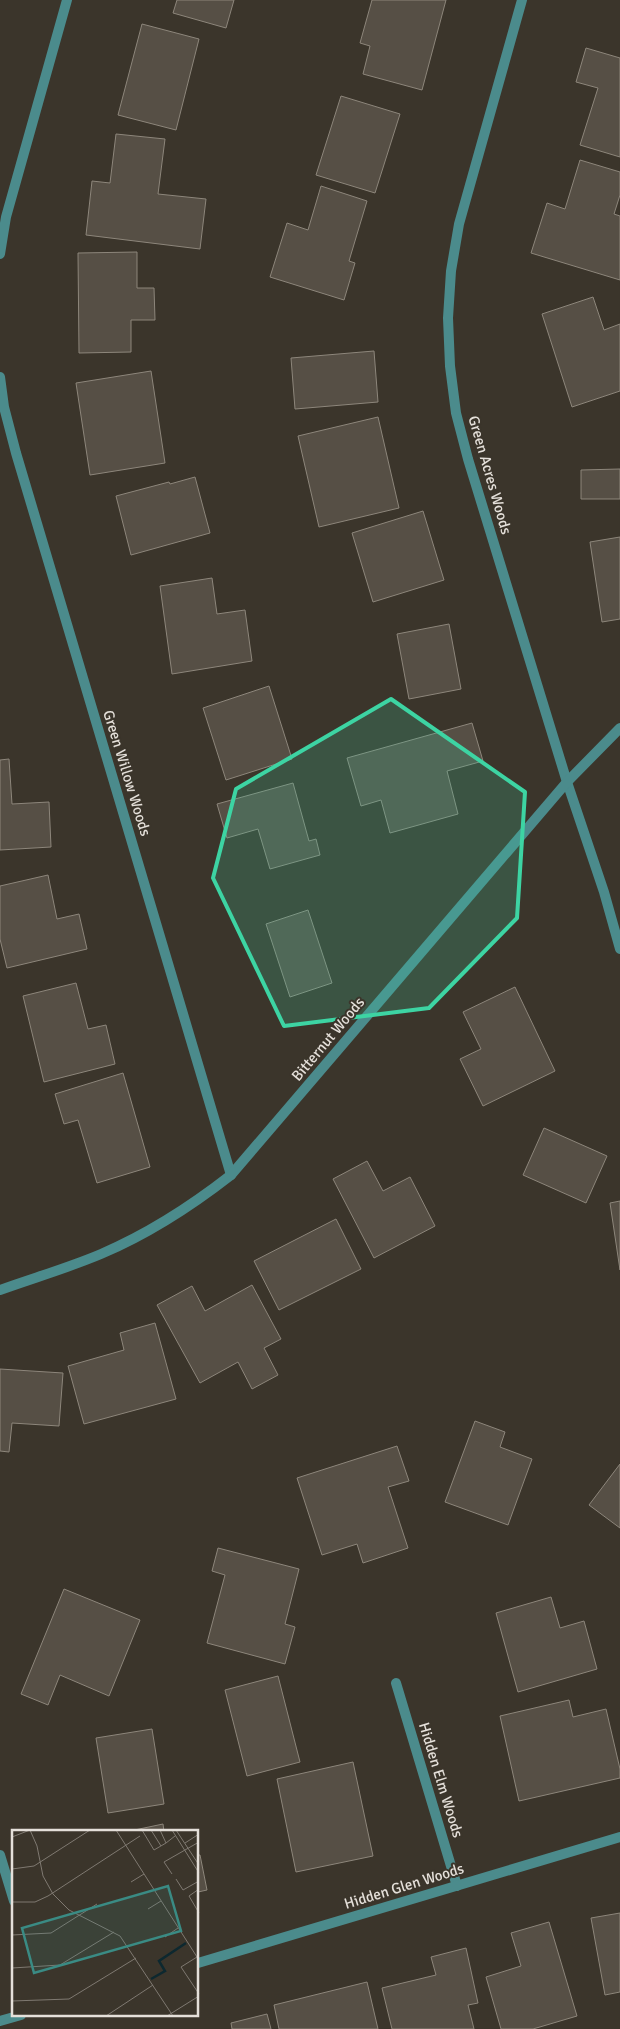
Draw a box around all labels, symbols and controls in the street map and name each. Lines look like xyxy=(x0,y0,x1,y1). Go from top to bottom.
street label: Green Acres Woods xyxy=(464,414,516,537)
street label: Green Willow Woods xyxy=(99,708,155,839)
street label: Bitternut Woods xyxy=(288,993,368,1084)
street label: Hidden Elm Woods xyxy=(415,1720,467,1840)
inset map xyxy=(12,1830,199,2016)
street label: Hidden Glen Woods xyxy=(342,1859,466,1913)

